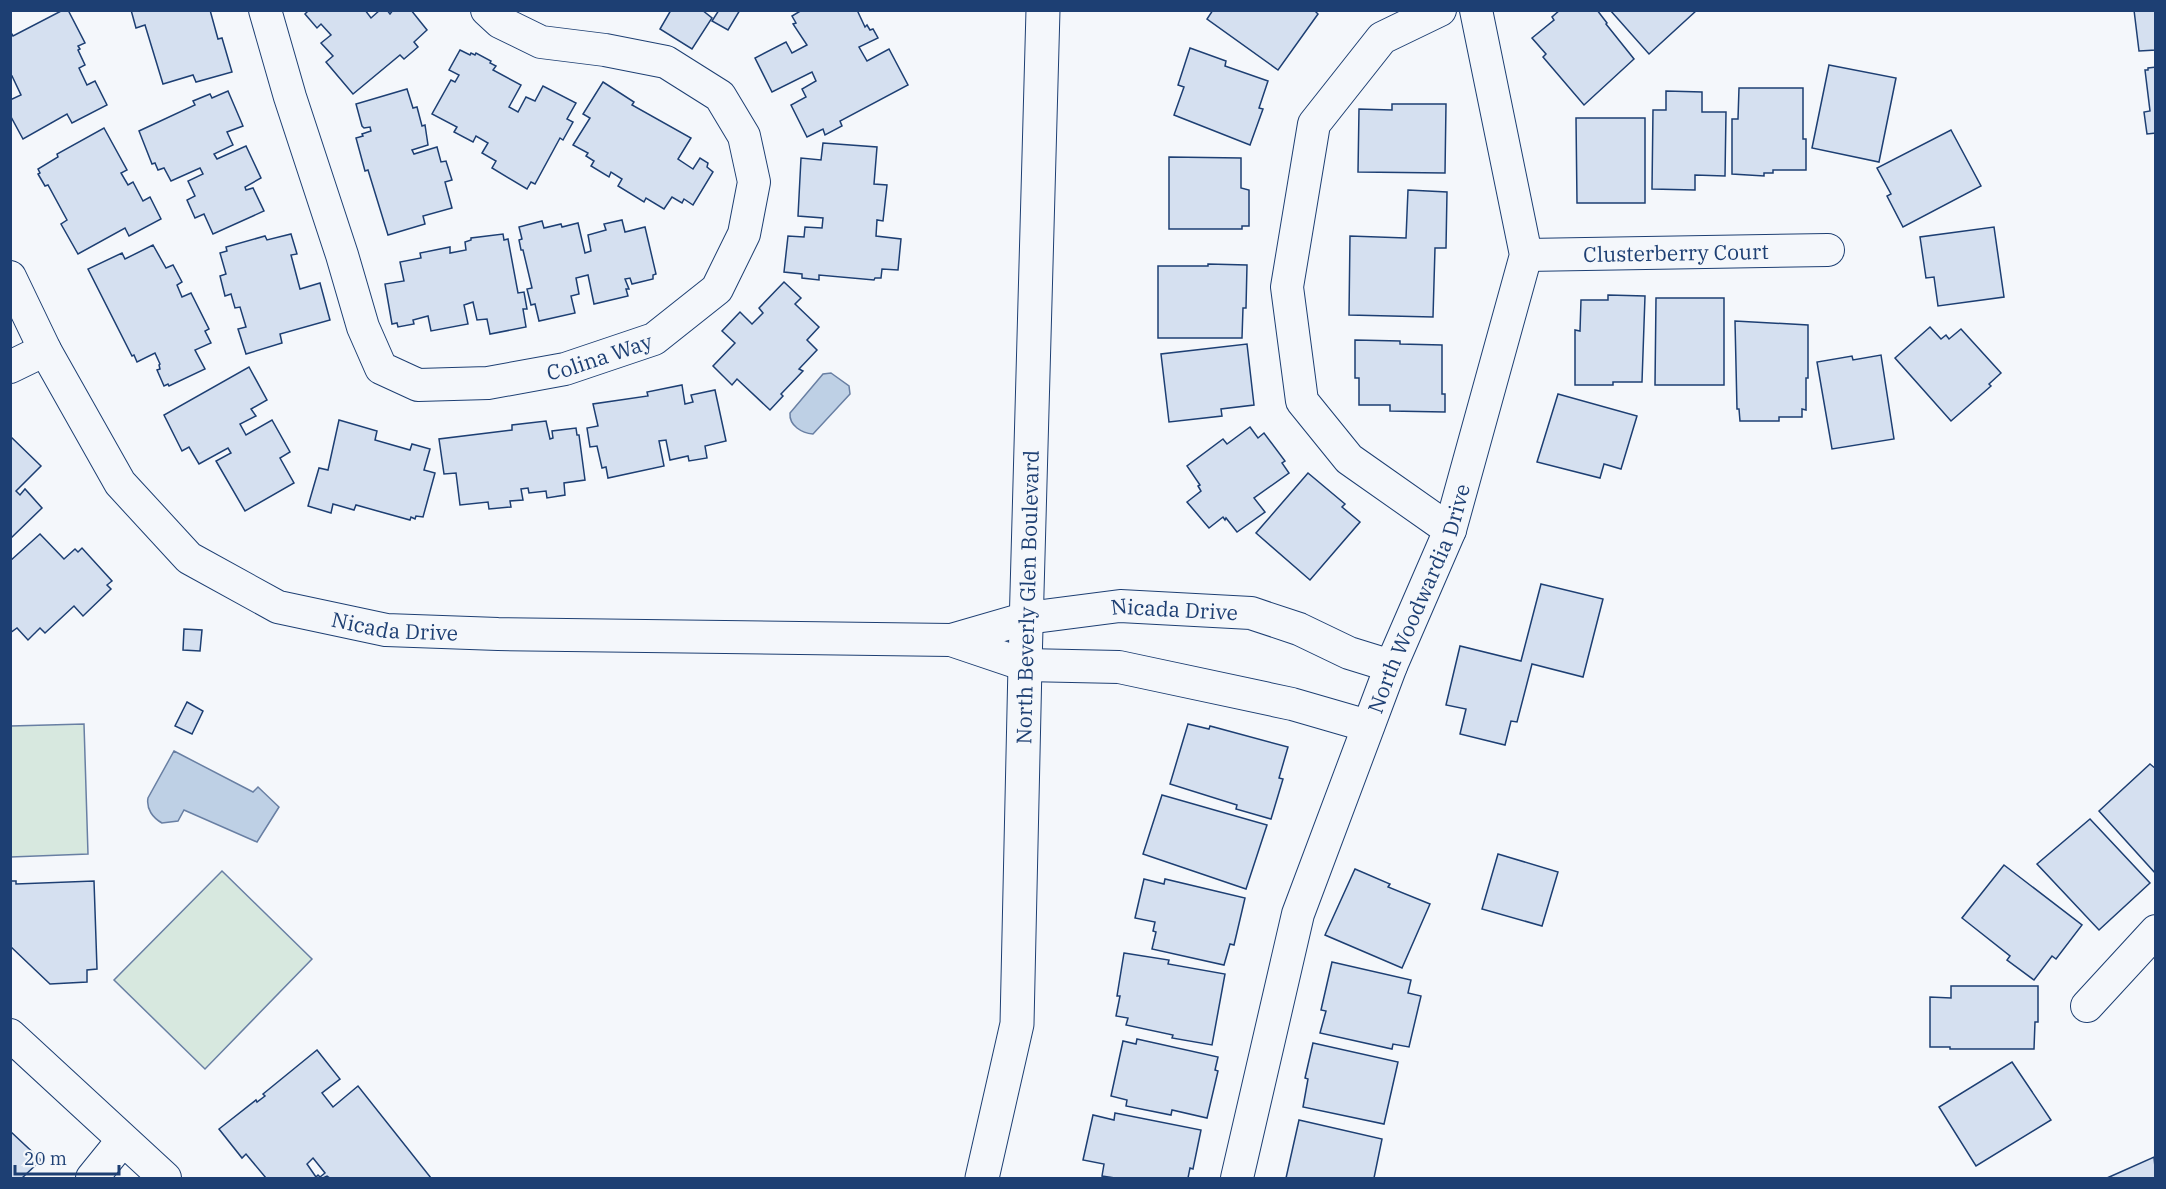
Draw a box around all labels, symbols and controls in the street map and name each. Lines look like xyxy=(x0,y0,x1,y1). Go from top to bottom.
street label: Clusterberry Court xyxy=(1583,237,1769,268)
street label: Colina Way xyxy=(544,326,657,386)
street label: North Beverly Glen Boulevard xyxy=(1009,449,1045,745)
street label: North Woodwardia Drive xyxy=(1361,481,1476,717)
street label: Nicada Drive xyxy=(1109,591,1239,626)
street label: Nicada Drive xyxy=(329,605,459,647)
scale bar xyxy=(15,1138,118,1176)
text: 20 m xyxy=(24,1147,67,1170)

